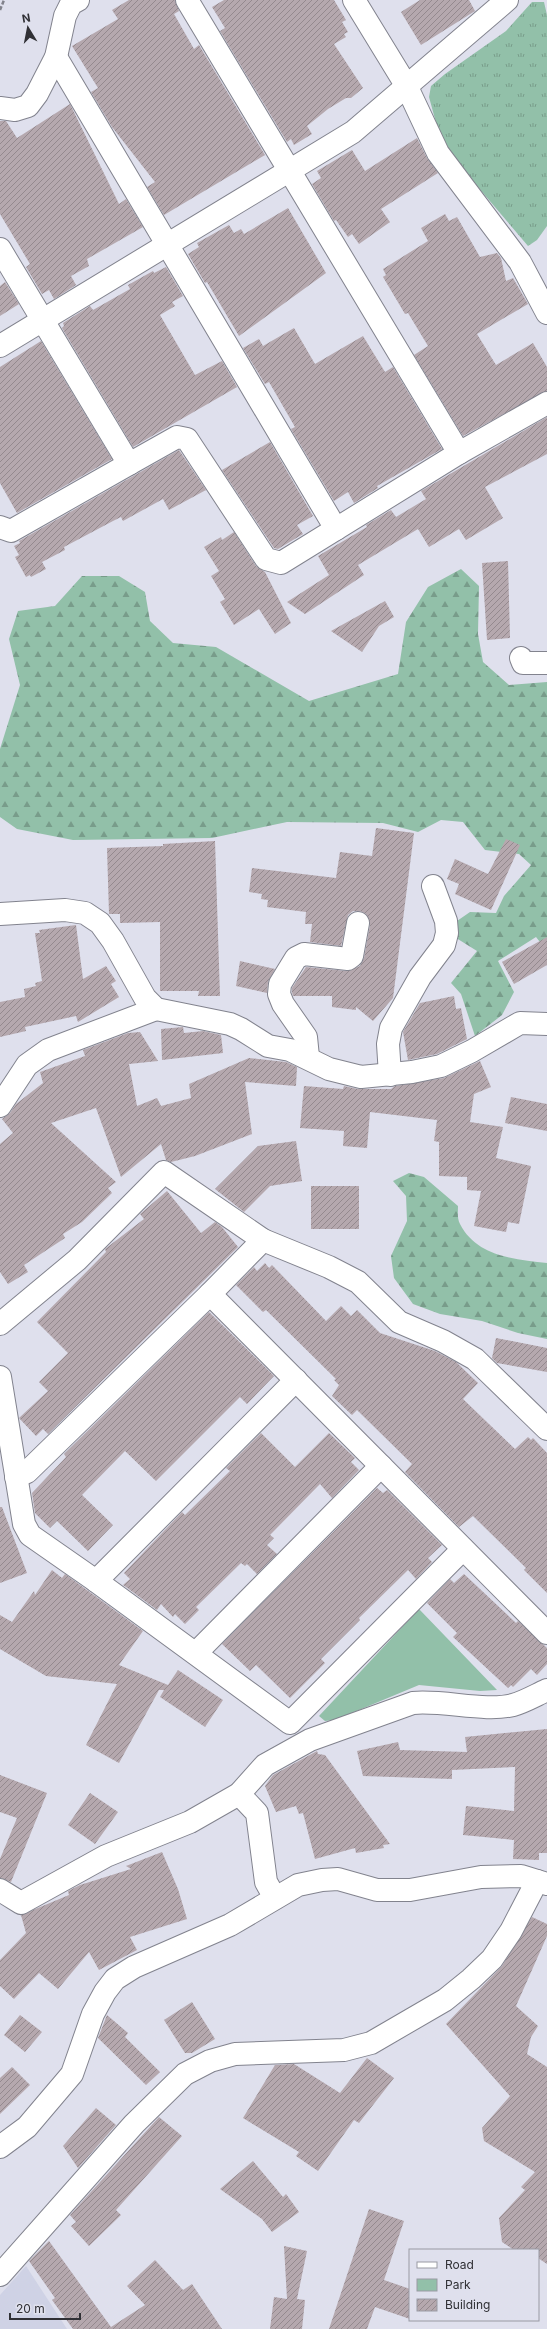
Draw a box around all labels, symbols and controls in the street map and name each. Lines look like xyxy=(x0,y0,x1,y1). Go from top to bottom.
north arrow xyxy=(8,8,48,48)
text: N xyxy=(21,11,32,26)
legend xyxy=(409,2249,539,2321)
text: Road xyxy=(445,2257,474,2272)
text: Park xyxy=(445,2277,471,2292)
scale bar xyxy=(10,2295,80,2321)
text: Building xyxy=(445,2297,490,2312)
text: 20 m xyxy=(16,2301,45,2316)

